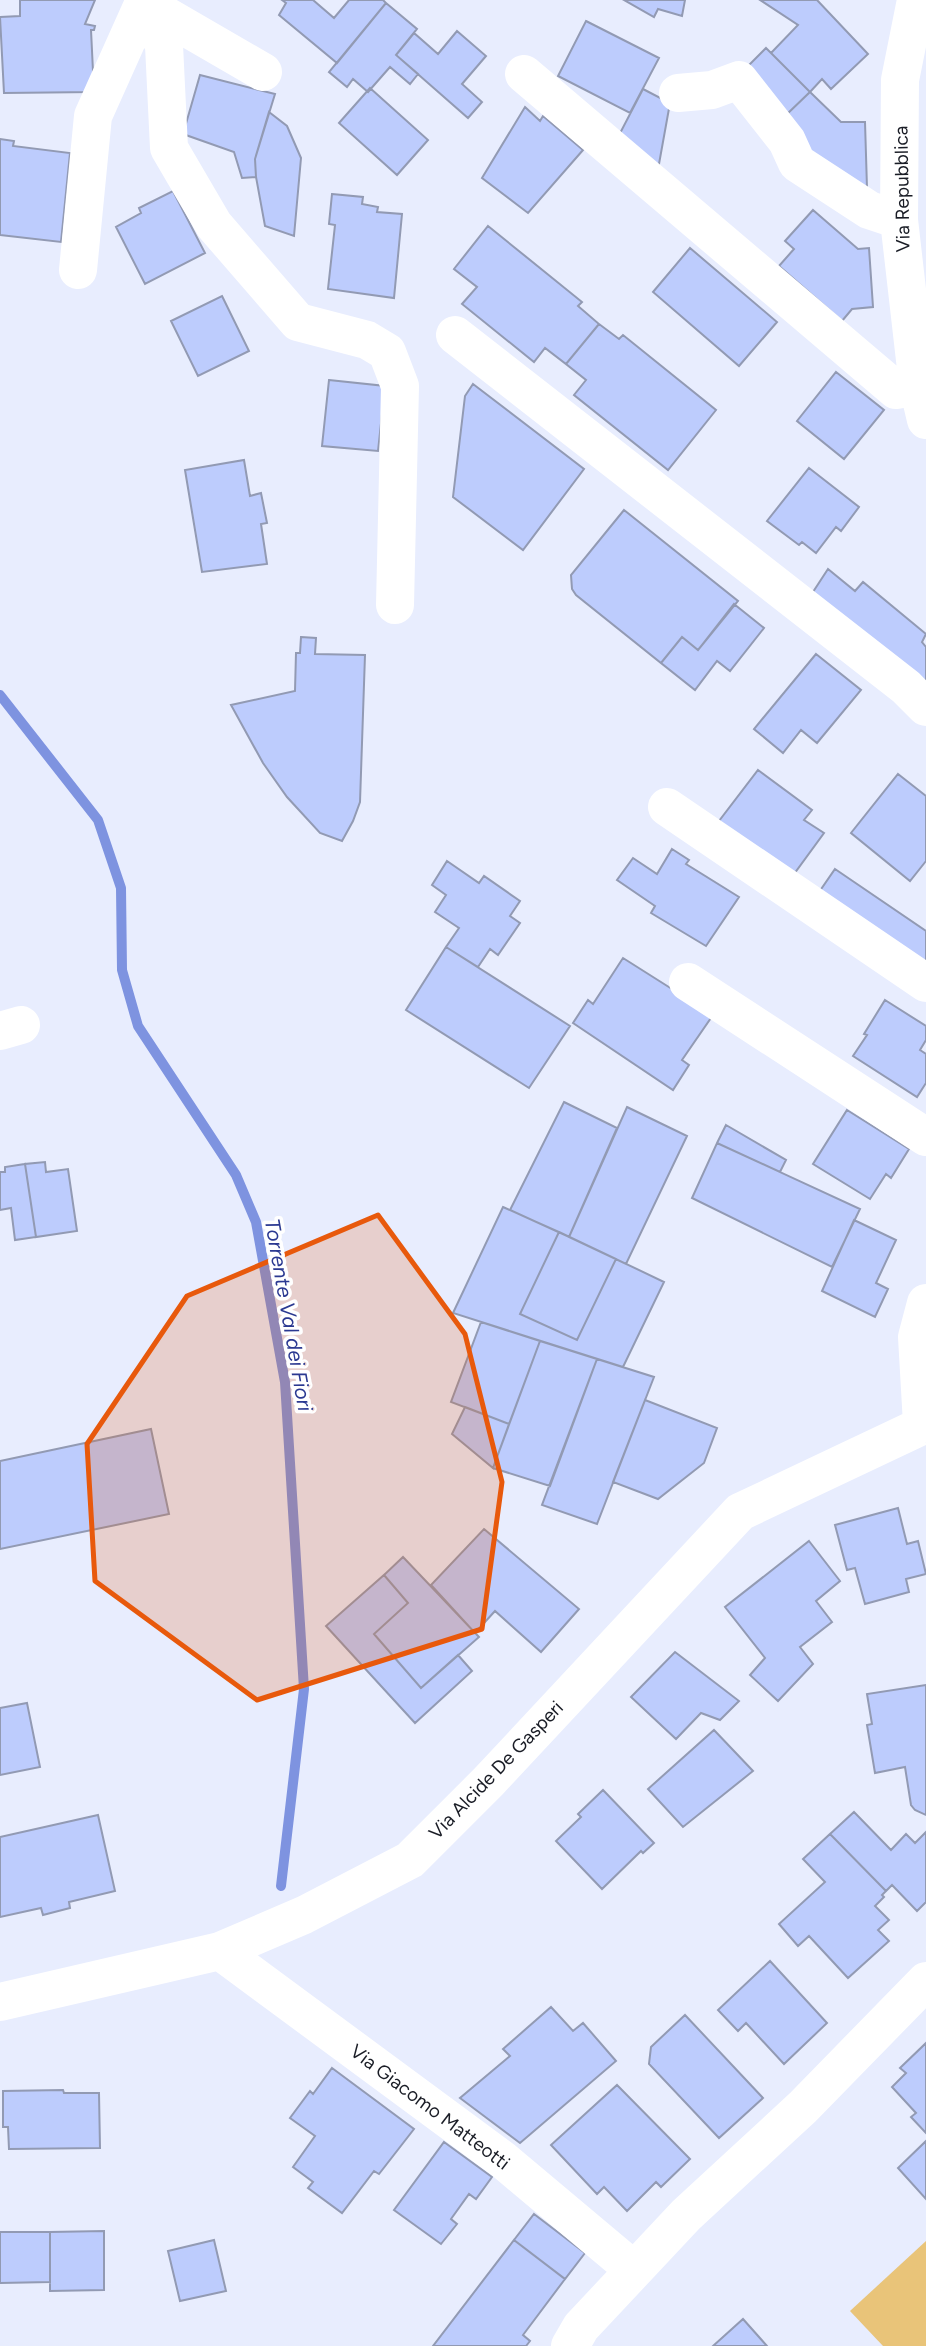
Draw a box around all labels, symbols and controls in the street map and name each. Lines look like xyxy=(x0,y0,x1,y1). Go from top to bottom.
street label: Via Repubblica xyxy=(889,125,915,253)
water label: Torrente Val dei Fiori xyxy=(260,1217,318,1413)
street label: Via Alcide De Gasperi xyxy=(424,1696,568,1844)
street label: Via Giacomo Matteotti xyxy=(346,2039,514,2175)

